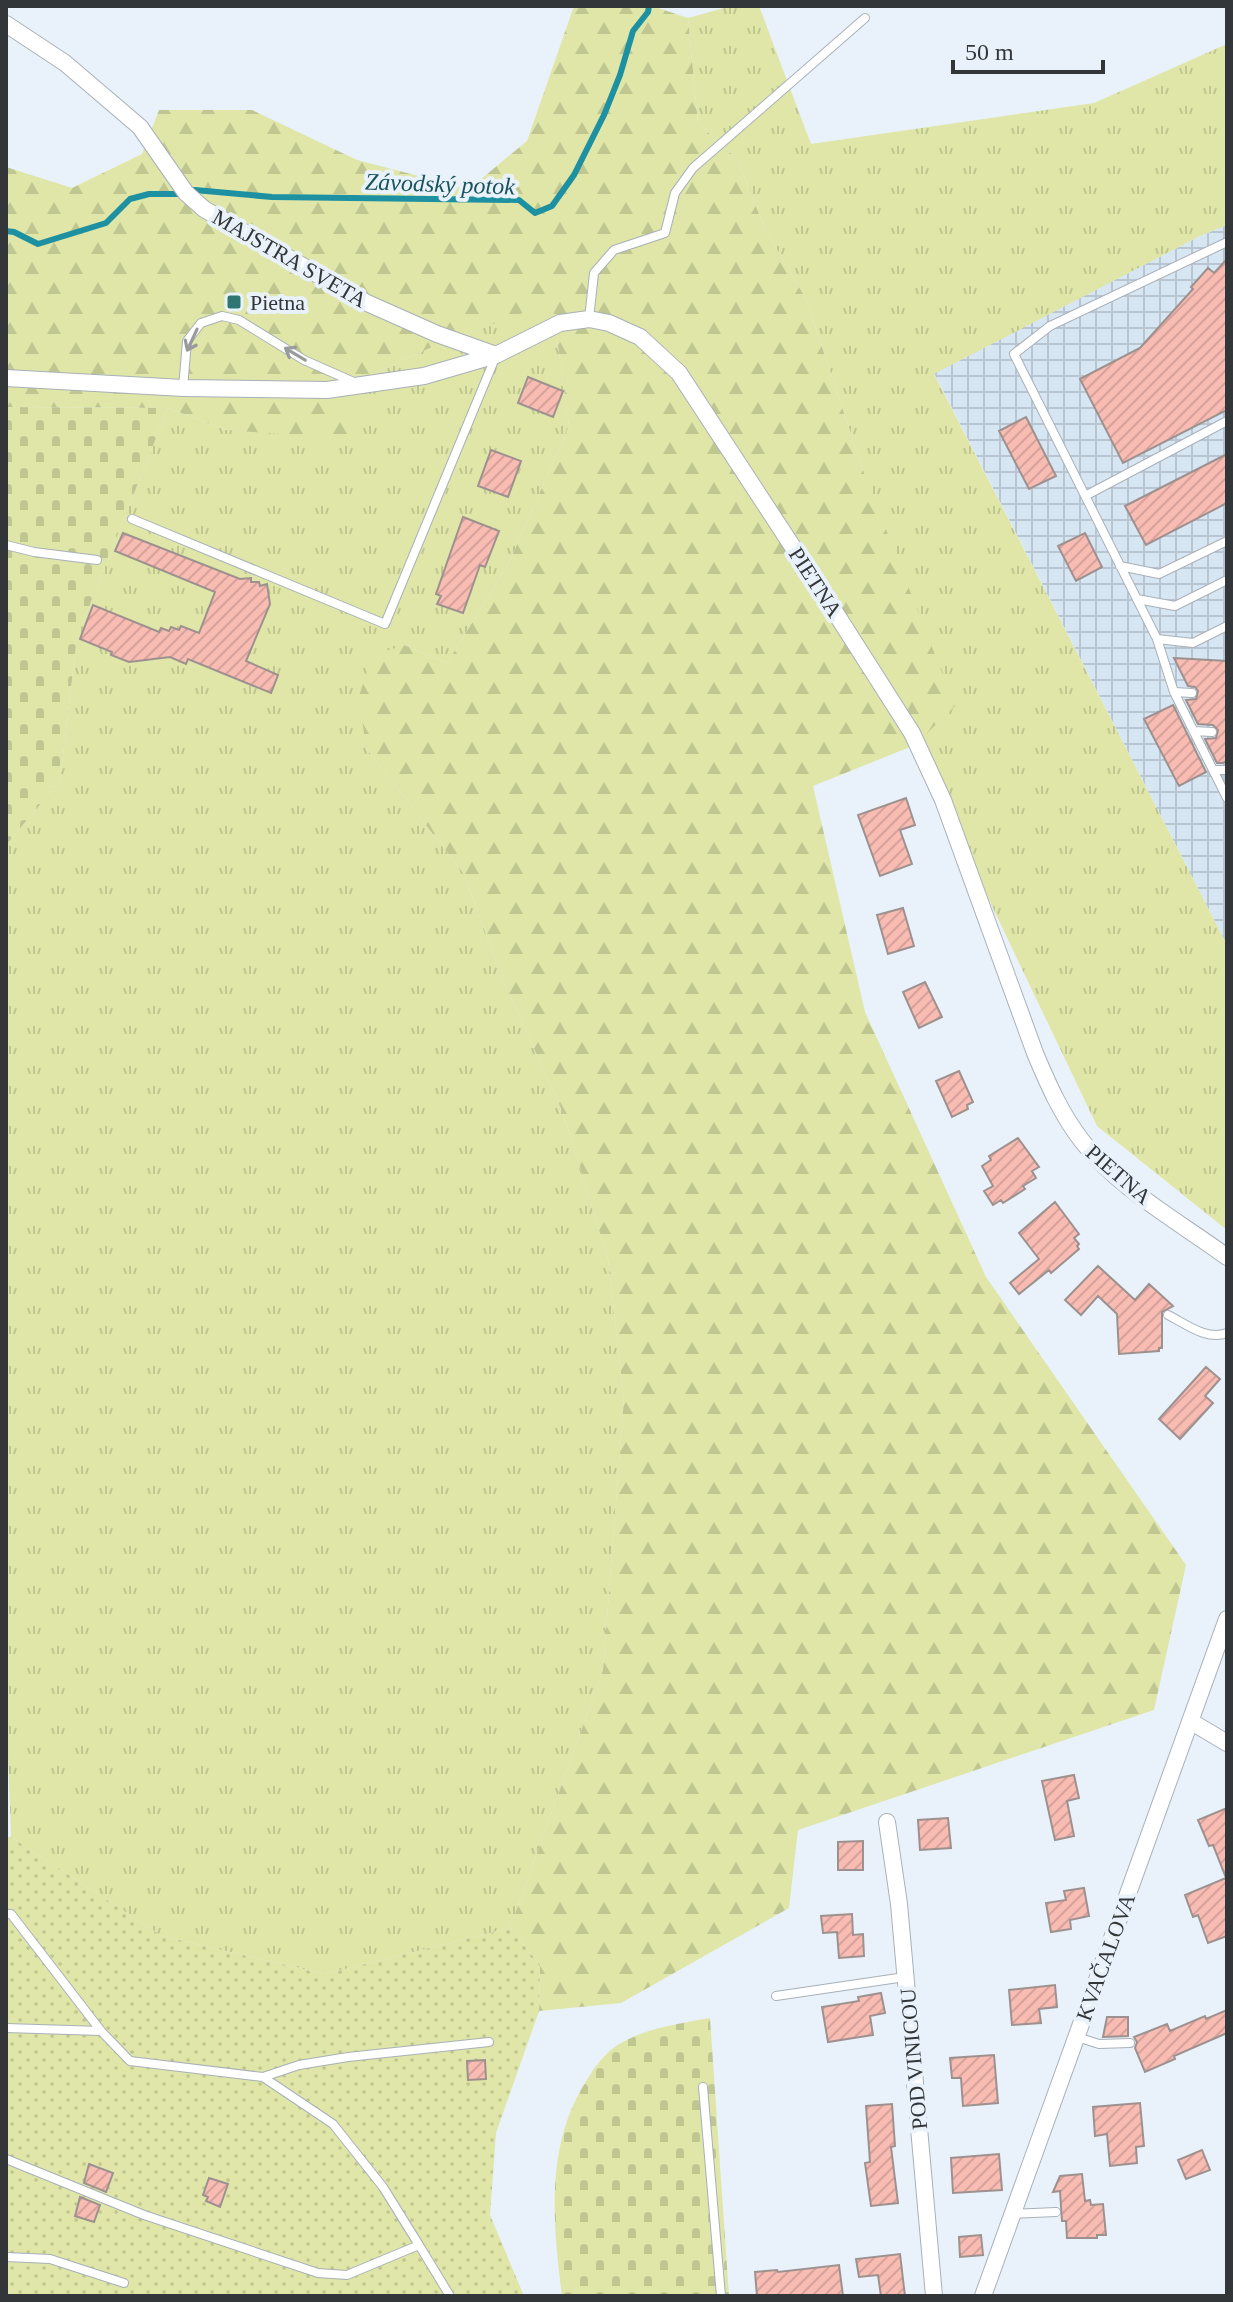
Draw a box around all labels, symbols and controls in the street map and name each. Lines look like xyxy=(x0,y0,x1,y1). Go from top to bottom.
scale bar xyxy=(953,24,1103,74)
text: 50 m xyxy=(965,39,1014,65)
water label: Závodský potok xyxy=(365,168,516,200)
street label: MAJSTRA SVETA xyxy=(208,204,371,313)
place label: Pietna xyxy=(250,290,305,315)
marker: Pietna xyxy=(225,293,243,311)
one-way arrow xyxy=(184,327,199,351)
one-way arrow xyxy=(284,346,307,362)
street label: PIETNA xyxy=(784,543,847,622)
street label: PIETNA xyxy=(1081,1139,1156,1210)
street label: KVAČALOVA xyxy=(1071,1890,1140,2024)
street label: POD VINICOU xyxy=(895,1987,932,2131)

